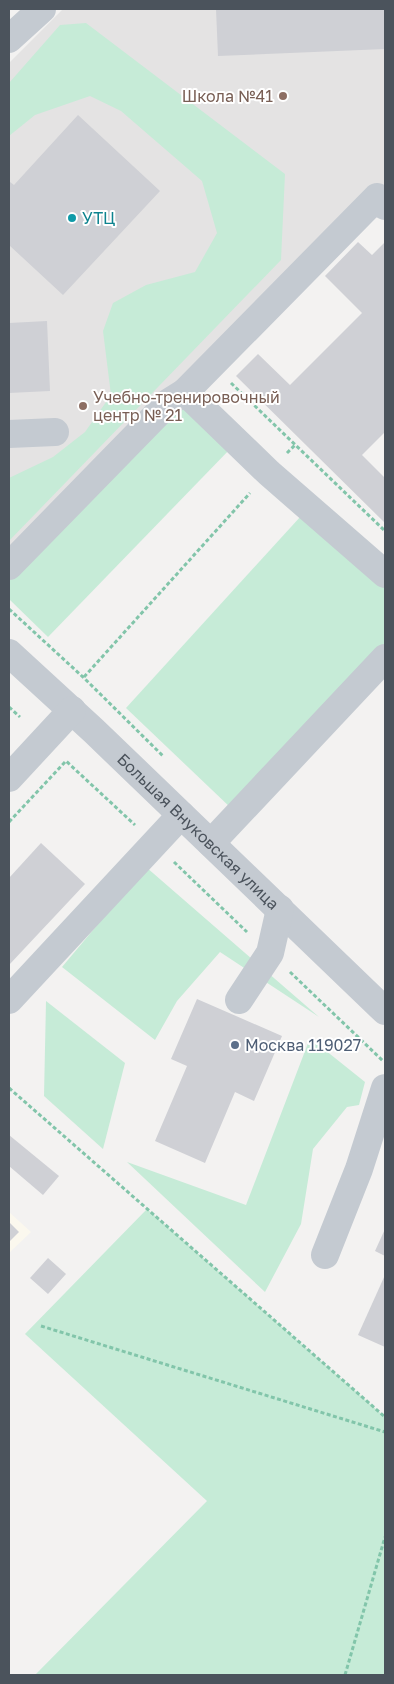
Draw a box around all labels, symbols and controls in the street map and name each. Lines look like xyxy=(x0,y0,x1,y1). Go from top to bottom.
place label: Школа №41 xyxy=(182,86,273,106)
marker: Школа №41 xyxy=(277,90,289,102)
place label: УТЦ xyxy=(82,208,115,228)
marker: УТЦ xyxy=(66,212,78,224)
place label: Учебно-тренировочный центр № 21 xyxy=(93,387,280,425)
marker: Учебно-тренировочный центр № 21 xyxy=(77,400,89,412)
street label: Большая Внуковская улица xyxy=(113,749,283,914)
place label: Москва 119027 xyxy=(245,1035,361,1055)
marker: Москва 119027 xyxy=(229,1039,241,1051)

